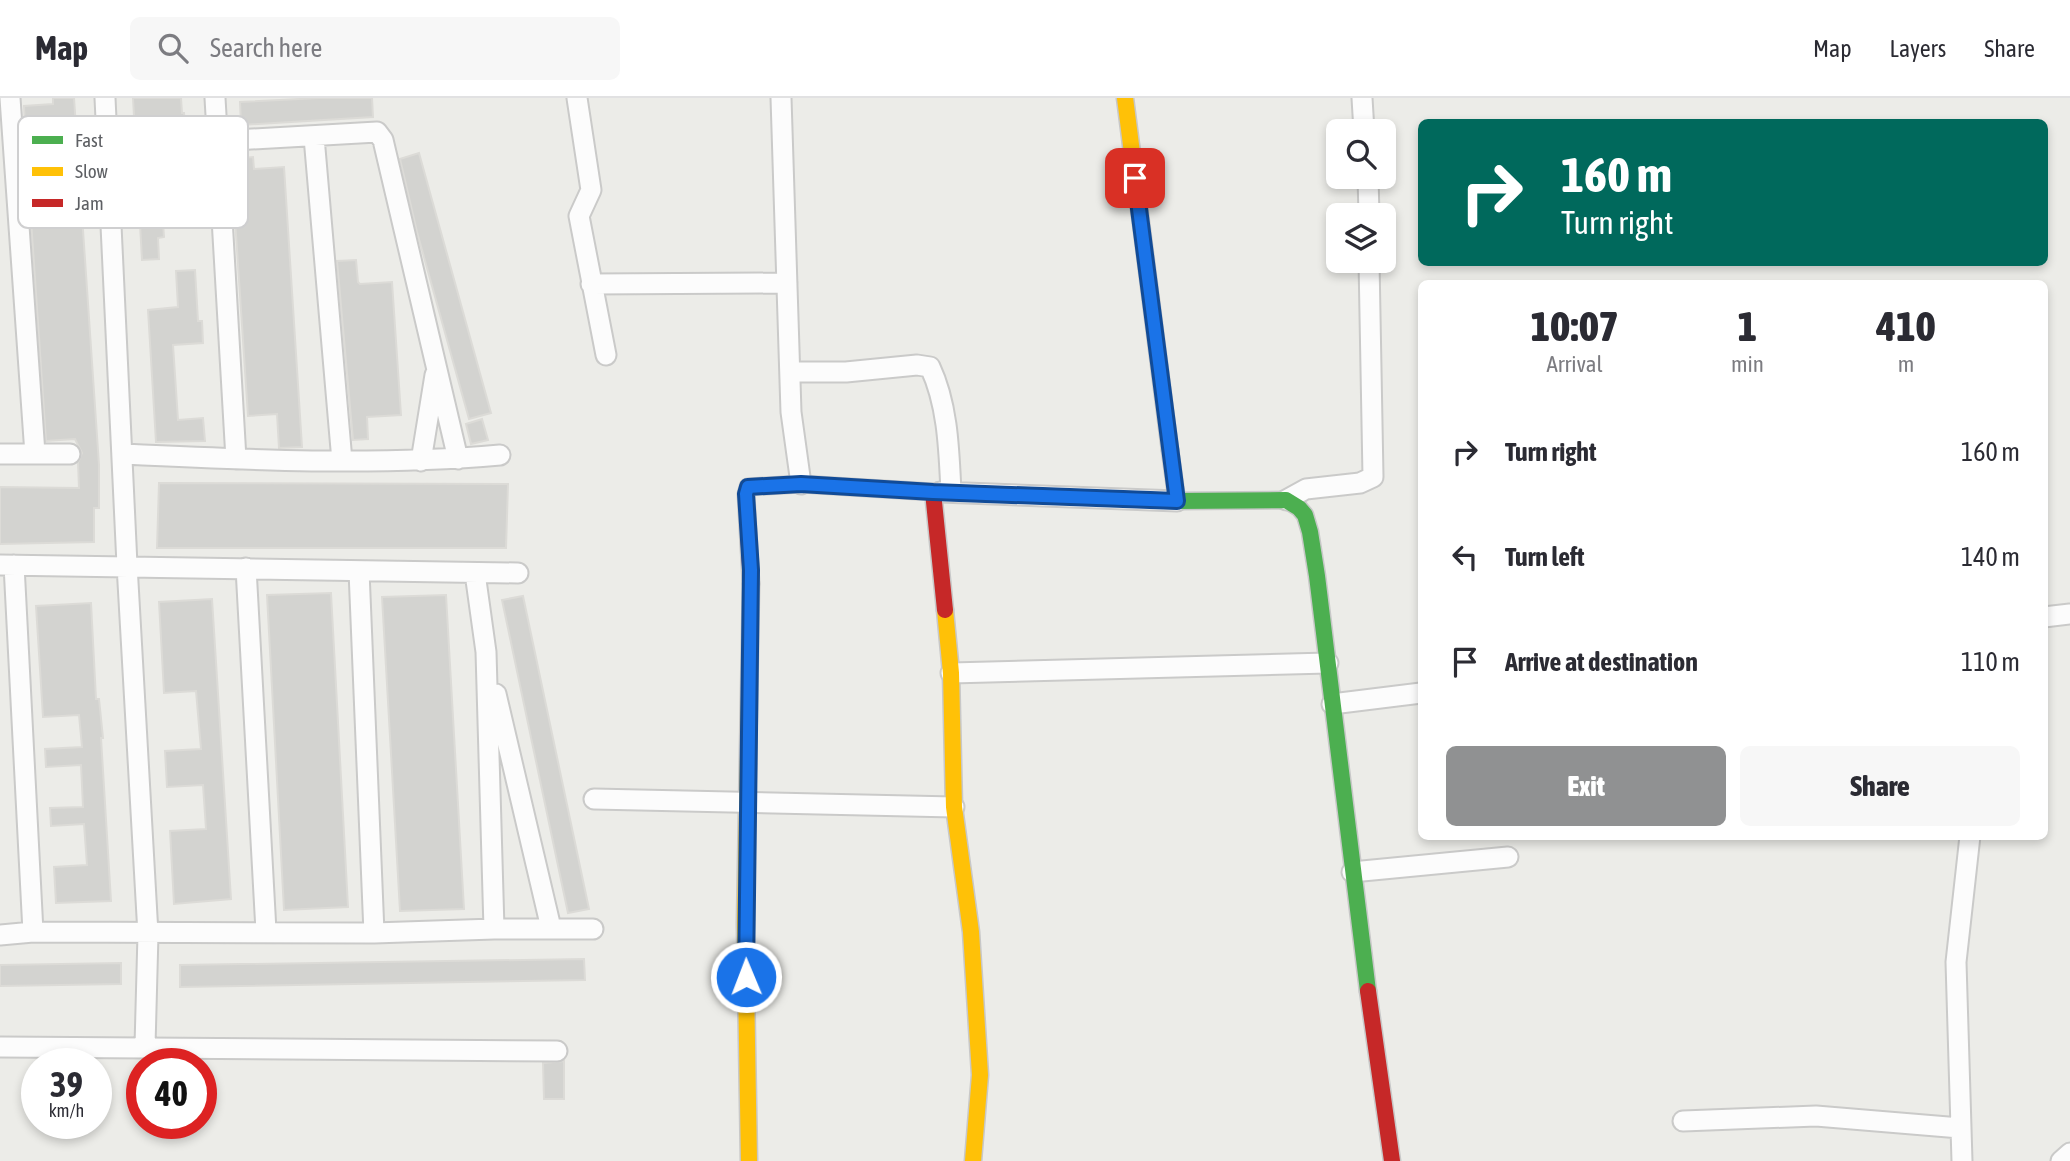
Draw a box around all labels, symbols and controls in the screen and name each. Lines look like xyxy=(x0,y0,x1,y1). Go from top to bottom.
search box xyxy=(130,17,620,80)
text: Map xyxy=(35,29,88,67)
icon: search xyxy=(154,29,192,67)
text: Search here xyxy=(210,33,322,63)
text: Map xyxy=(1813,35,1852,62)
text: Layers xyxy=(1890,35,1946,62)
text: Share xyxy=(1984,35,2035,62)
legend xyxy=(18,116,248,228)
map controls xyxy=(1326,119,1396,273)
button: search xyxy=(1326,119,1396,189)
text: Fast xyxy=(75,129,103,151)
text: 160 m xyxy=(1561,146,1672,202)
icon: right xyxy=(1446,147,1537,238)
pin xyxy=(1105,148,1165,208)
icon: arrive xyxy=(1116,159,1154,197)
text: Slow xyxy=(75,160,109,182)
text: Jam xyxy=(75,192,104,214)
button: layers xyxy=(1326,203,1396,273)
text: Turn right xyxy=(1561,204,1674,241)
text: 10:07 xyxy=(1530,302,1619,350)
text: 1 xyxy=(1738,302,1757,350)
text: 410 xyxy=(1876,302,1936,350)
text: Arrival xyxy=(1546,351,1603,377)
text: min xyxy=(1731,351,1764,377)
text: m xyxy=(1898,351,1914,377)
icon: right xyxy=(1446,433,1484,471)
text: Turn right xyxy=(1505,437,1596,467)
text: 160 m xyxy=(1961,437,2020,467)
icon: left xyxy=(1446,538,1484,576)
text: Turn left xyxy=(1505,542,1585,572)
text: 140 m xyxy=(1961,542,2020,572)
icon: arrive xyxy=(1446,643,1484,681)
text: Arrive at destination xyxy=(1505,647,1698,677)
text: 110 m xyxy=(1961,647,2020,677)
button: Exit xyxy=(1446,746,1726,826)
button: Share xyxy=(1740,746,2020,826)
position arrow xyxy=(709,940,783,1014)
speed limit sign: 40 xyxy=(126,1048,217,1139)
text: 39 xyxy=(50,1064,83,1104)
text: km/h xyxy=(49,1100,84,1121)

